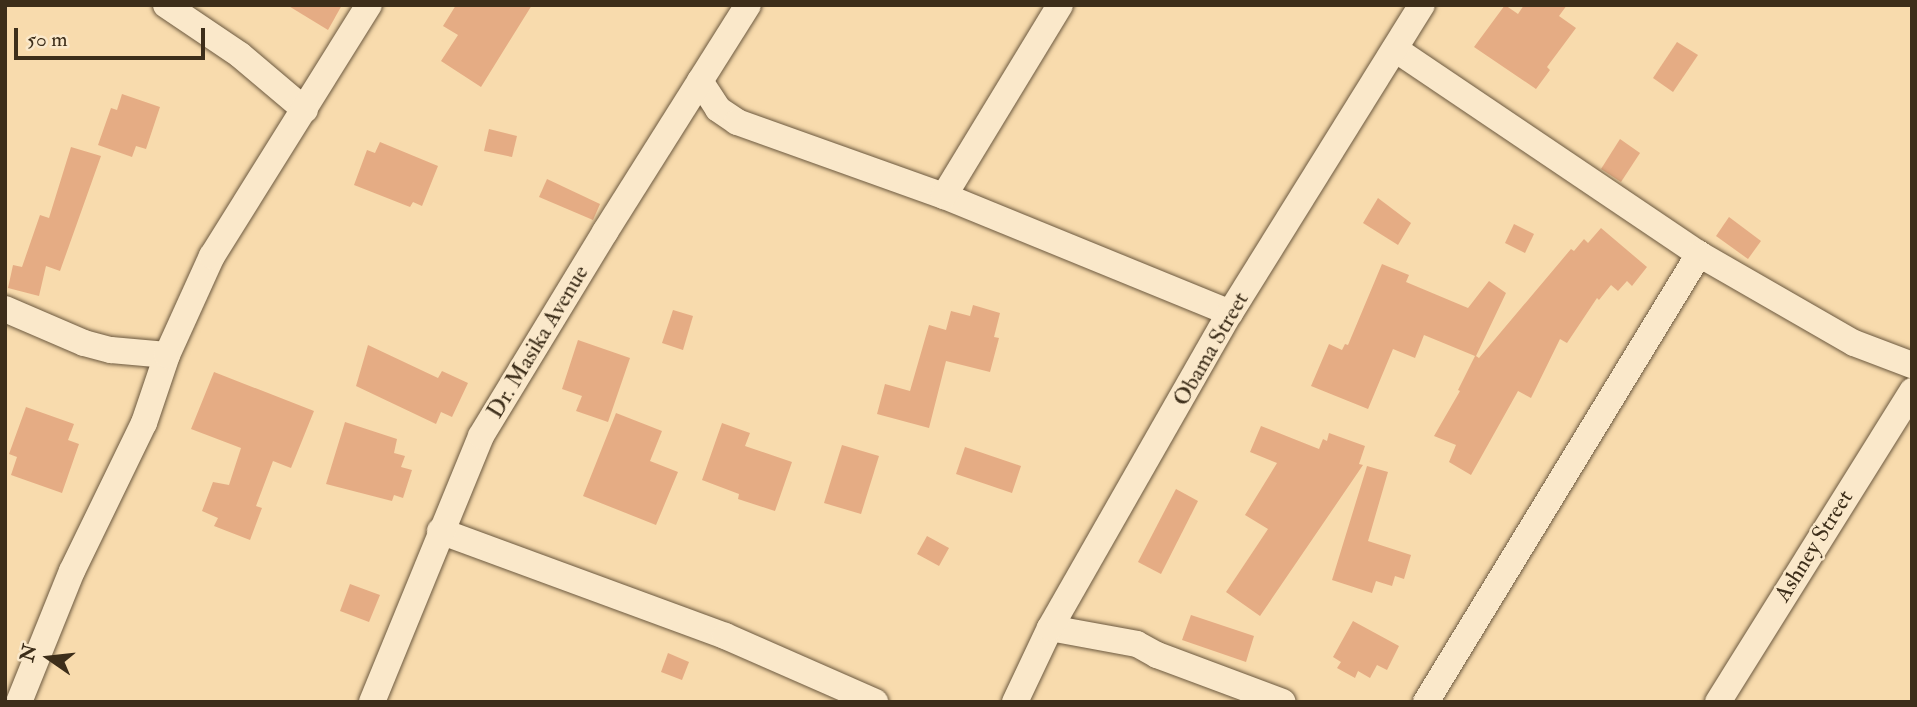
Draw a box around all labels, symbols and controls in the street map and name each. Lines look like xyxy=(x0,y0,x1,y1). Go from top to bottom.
scale bar xyxy=(18,14,208,58)
text: 50 m xyxy=(27,26,68,53)
street label: Dr. Masika Avenue xyxy=(481,261,595,423)
street label: Obama Street xyxy=(1167,287,1255,411)
street label: Ashney Street xyxy=(1769,485,1859,607)
north arrow xyxy=(14,623,84,693)
text: N xyxy=(15,642,42,664)

